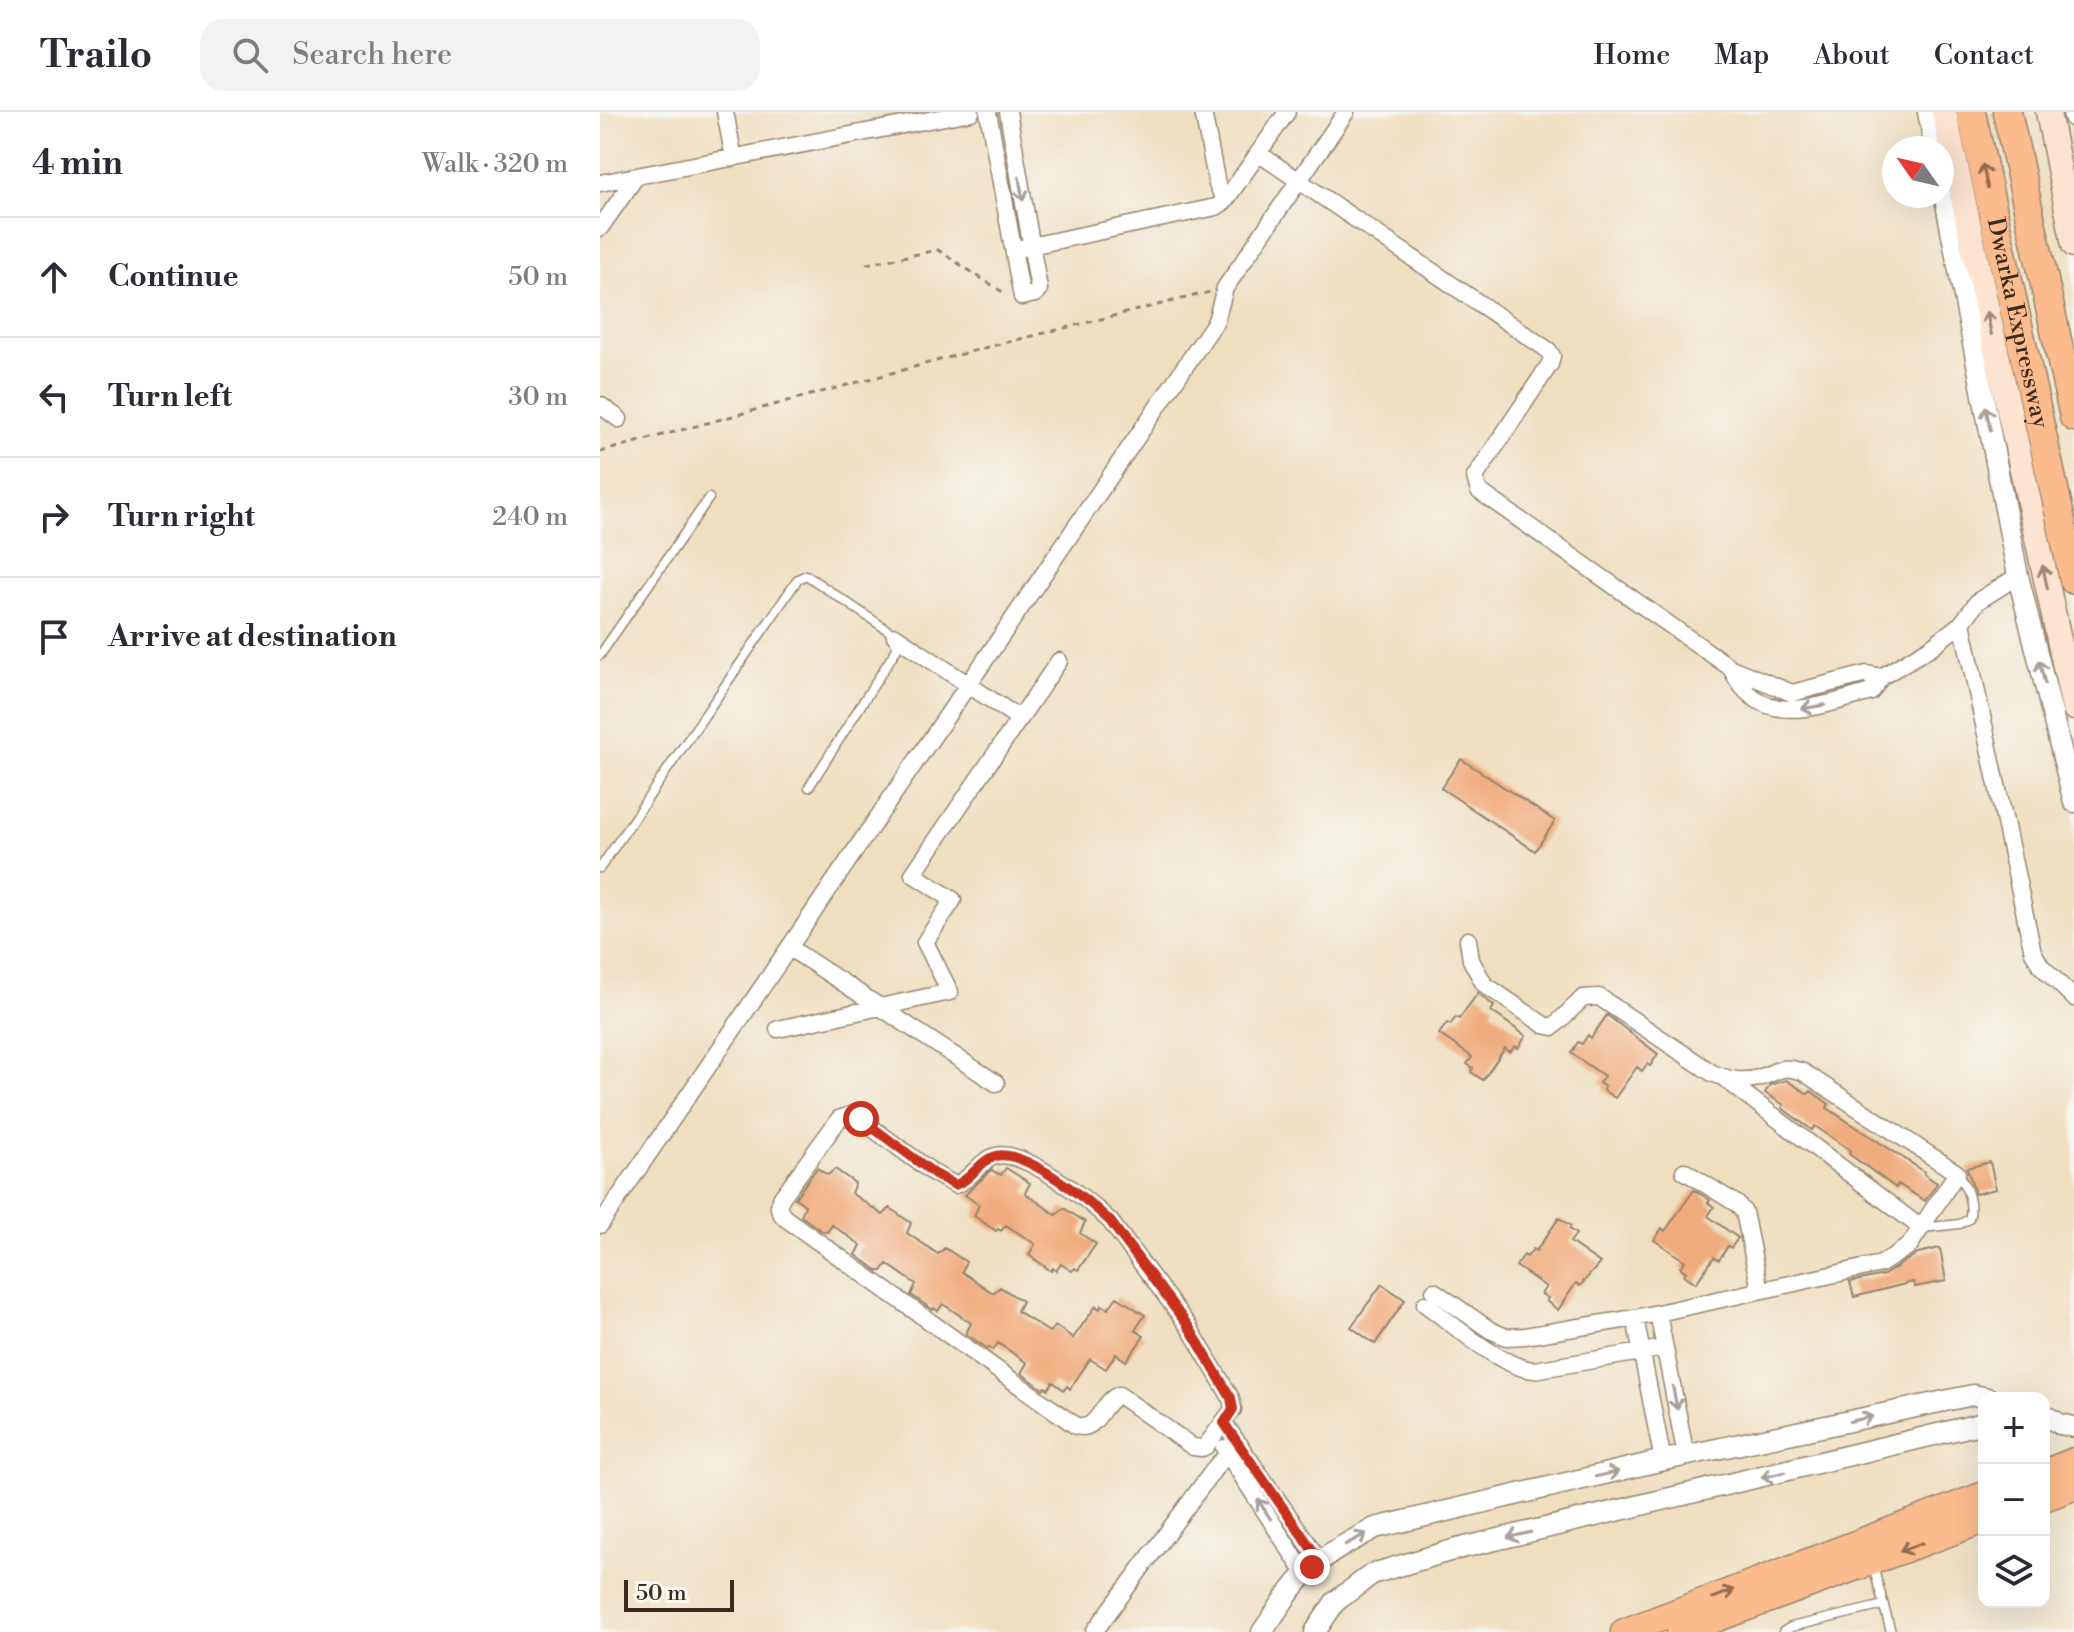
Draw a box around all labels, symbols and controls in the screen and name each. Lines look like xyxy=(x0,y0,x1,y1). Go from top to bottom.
search box xyxy=(200,19,760,91)
text: Trailo xyxy=(40,32,152,79)
icon: search xyxy=(228,33,272,77)
text: Search here xyxy=(292,36,452,74)
text: Home xyxy=(1594,38,1670,73)
text: Map xyxy=(1714,38,1769,73)
text: About xyxy=(1813,38,1890,73)
text: Contact xyxy=(1934,38,2034,73)
north arrow xyxy=(1882,136,1954,208)
text: 4 min xyxy=(32,143,123,185)
text: Walk · 320 m xyxy=(422,148,568,180)
one-way arrow xyxy=(1977,164,1992,189)
one-way arrow xyxy=(1015,176,1030,201)
street label: Dwarka Expressway xyxy=(1980,215,2055,431)
icon: ahead xyxy=(32,255,76,299)
text: Continue xyxy=(108,258,239,296)
text: 50 m xyxy=(508,261,568,293)
one-way arrow xyxy=(1981,311,1996,337)
icon: left xyxy=(32,375,76,419)
text: Turn left xyxy=(108,378,232,416)
text: 30 m xyxy=(508,381,568,413)
one-way arrow xyxy=(1979,406,1994,431)
icon: right xyxy=(32,495,76,539)
text: Turn right xyxy=(108,498,255,536)
text: 240 m xyxy=(492,501,568,533)
one-way arrow xyxy=(2037,565,2052,590)
icon: arrive xyxy=(32,615,76,659)
text: Arrive at destination xyxy=(108,618,397,656)
one-way arrow xyxy=(2034,660,2049,686)
one-way arrow xyxy=(1801,700,1827,715)
route start xyxy=(843,1101,879,1137)
one-way arrow xyxy=(1668,1385,1683,1410)
map controls xyxy=(1978,1392,2050,1608)
button: + xyxy=(1978,1392,2050,1464)
one-way arrow xyxy=(1847,1411,1873,1426)
button: − xyxy=(1978,1464,2050,1536)
one-way arrow xyxy=(1593,1465,1619,1480)
one-way arrow xyxy=(1760,1468,1786,1483)
one-way arrow xyxy=(1255,1498,1271,1521)
one-way arrow xyxy=(1507,1528,1533,1543)
one-way arrow xyxy=(1343,1530,1367,1546)
button: layers xyxy=(1978,1536,2050,1608)
one-way arrow xyxy=(1899,1541,1924,1555)
route end xyxy=(1294,1549,1330,1585)
scale bar xyxy=(624,1576,734,1612)
text: 50 m xyxy=(636,1580,687,1607)
one-way arrow xyxy=(1710,1586,1735,1600)

